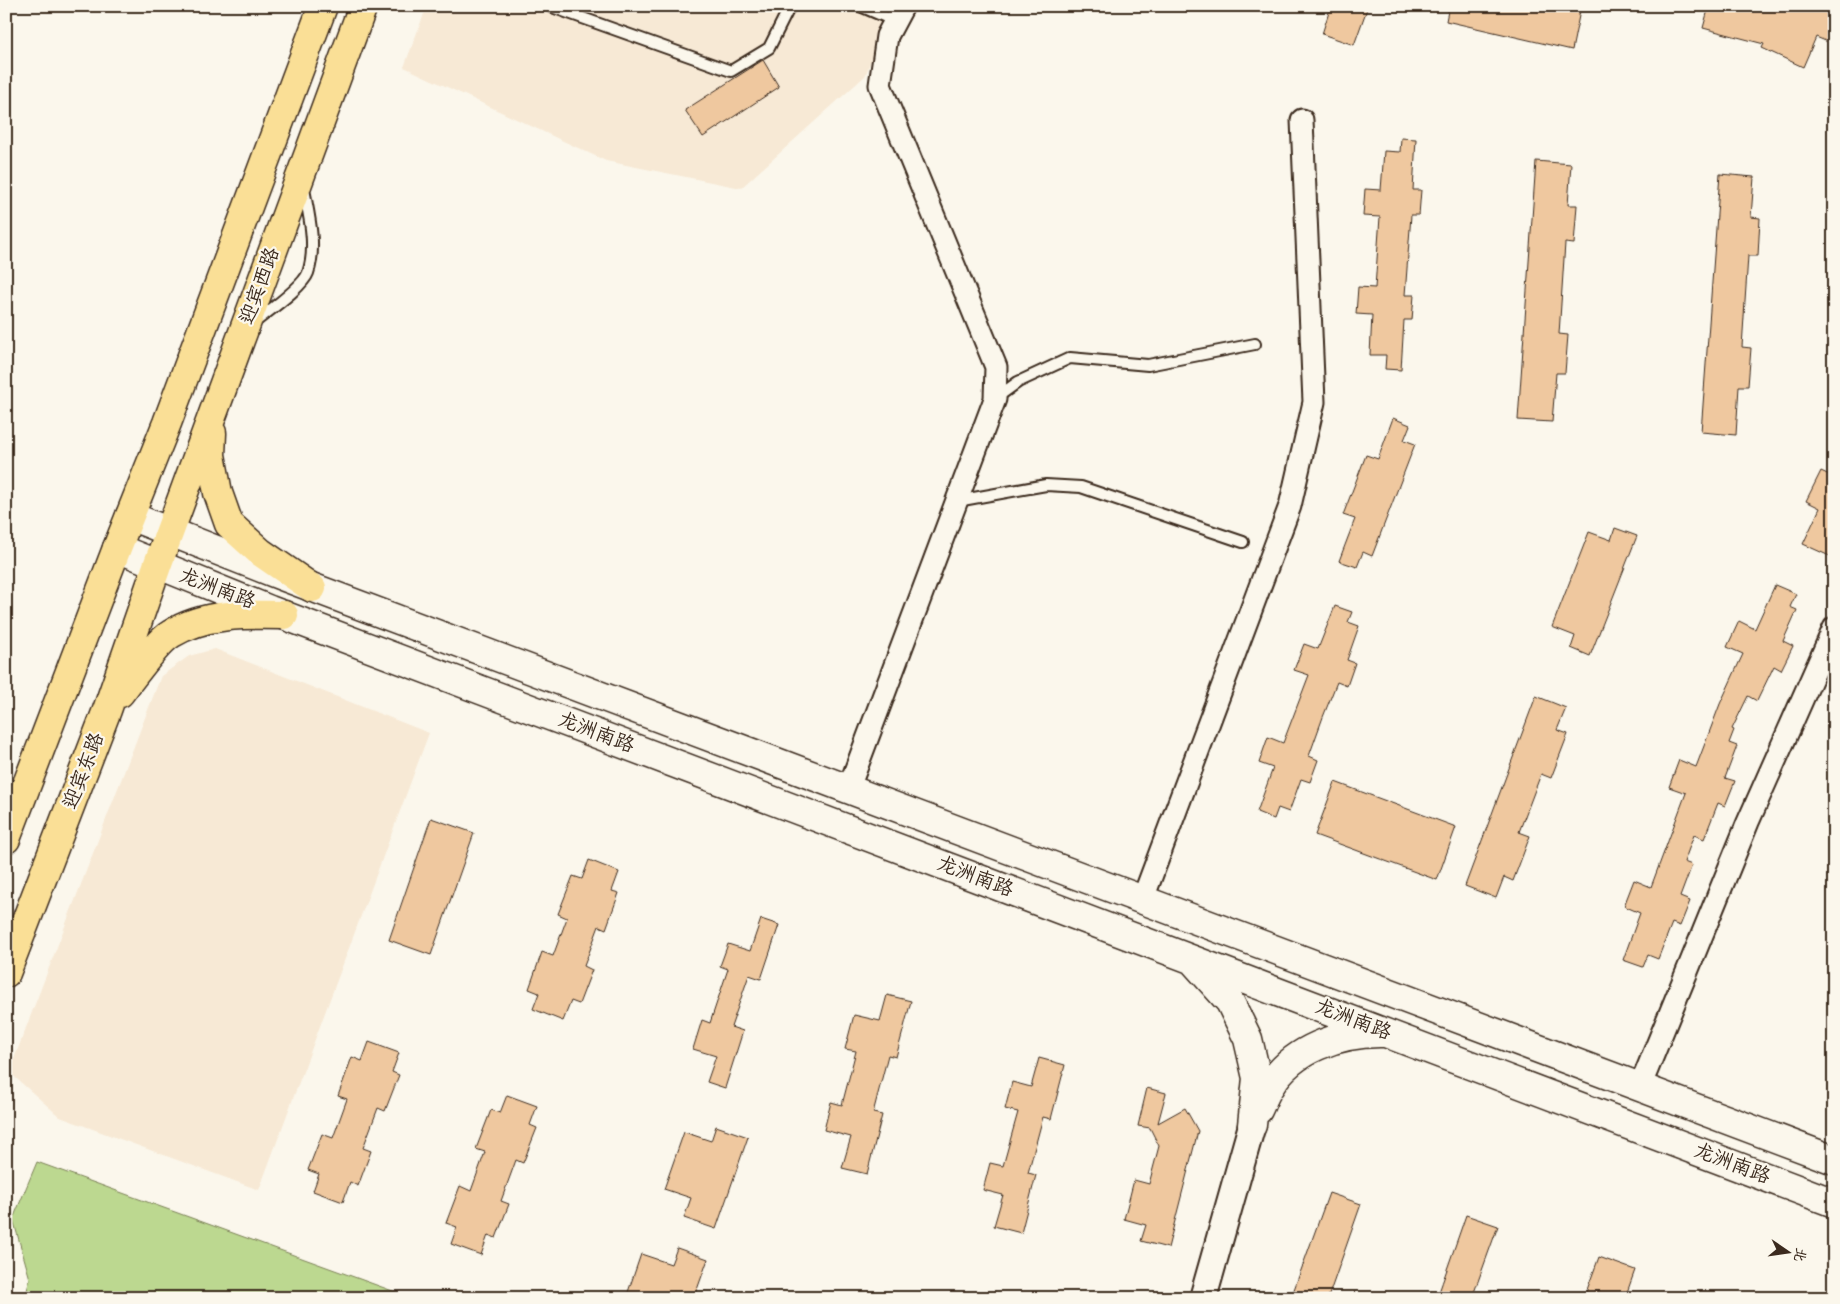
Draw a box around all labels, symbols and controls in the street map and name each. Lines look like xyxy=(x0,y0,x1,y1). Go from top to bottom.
street label: 迎宾西路 xyxy=(234,243,287,328)
street label: 龙洲南路 xyxy=(175,562,260,616)
street label: 龙洲南路 xyxy=(554,706,639,760)
street label: 迎宾东路 xyxy=(57,728,111,813)
street label: 龙洲南路 xyxy=(933,850,1018,904)
street label: 龙洲南路 xyxy=(1311,993,1396,1047)
street label: 龙洲南路 xyxy=(1690,1137,1775,1191)
north arrow xyxy=(1762,1226,1812,1276)
text: 北 xyxy=(1789,1246,1810,1264)

